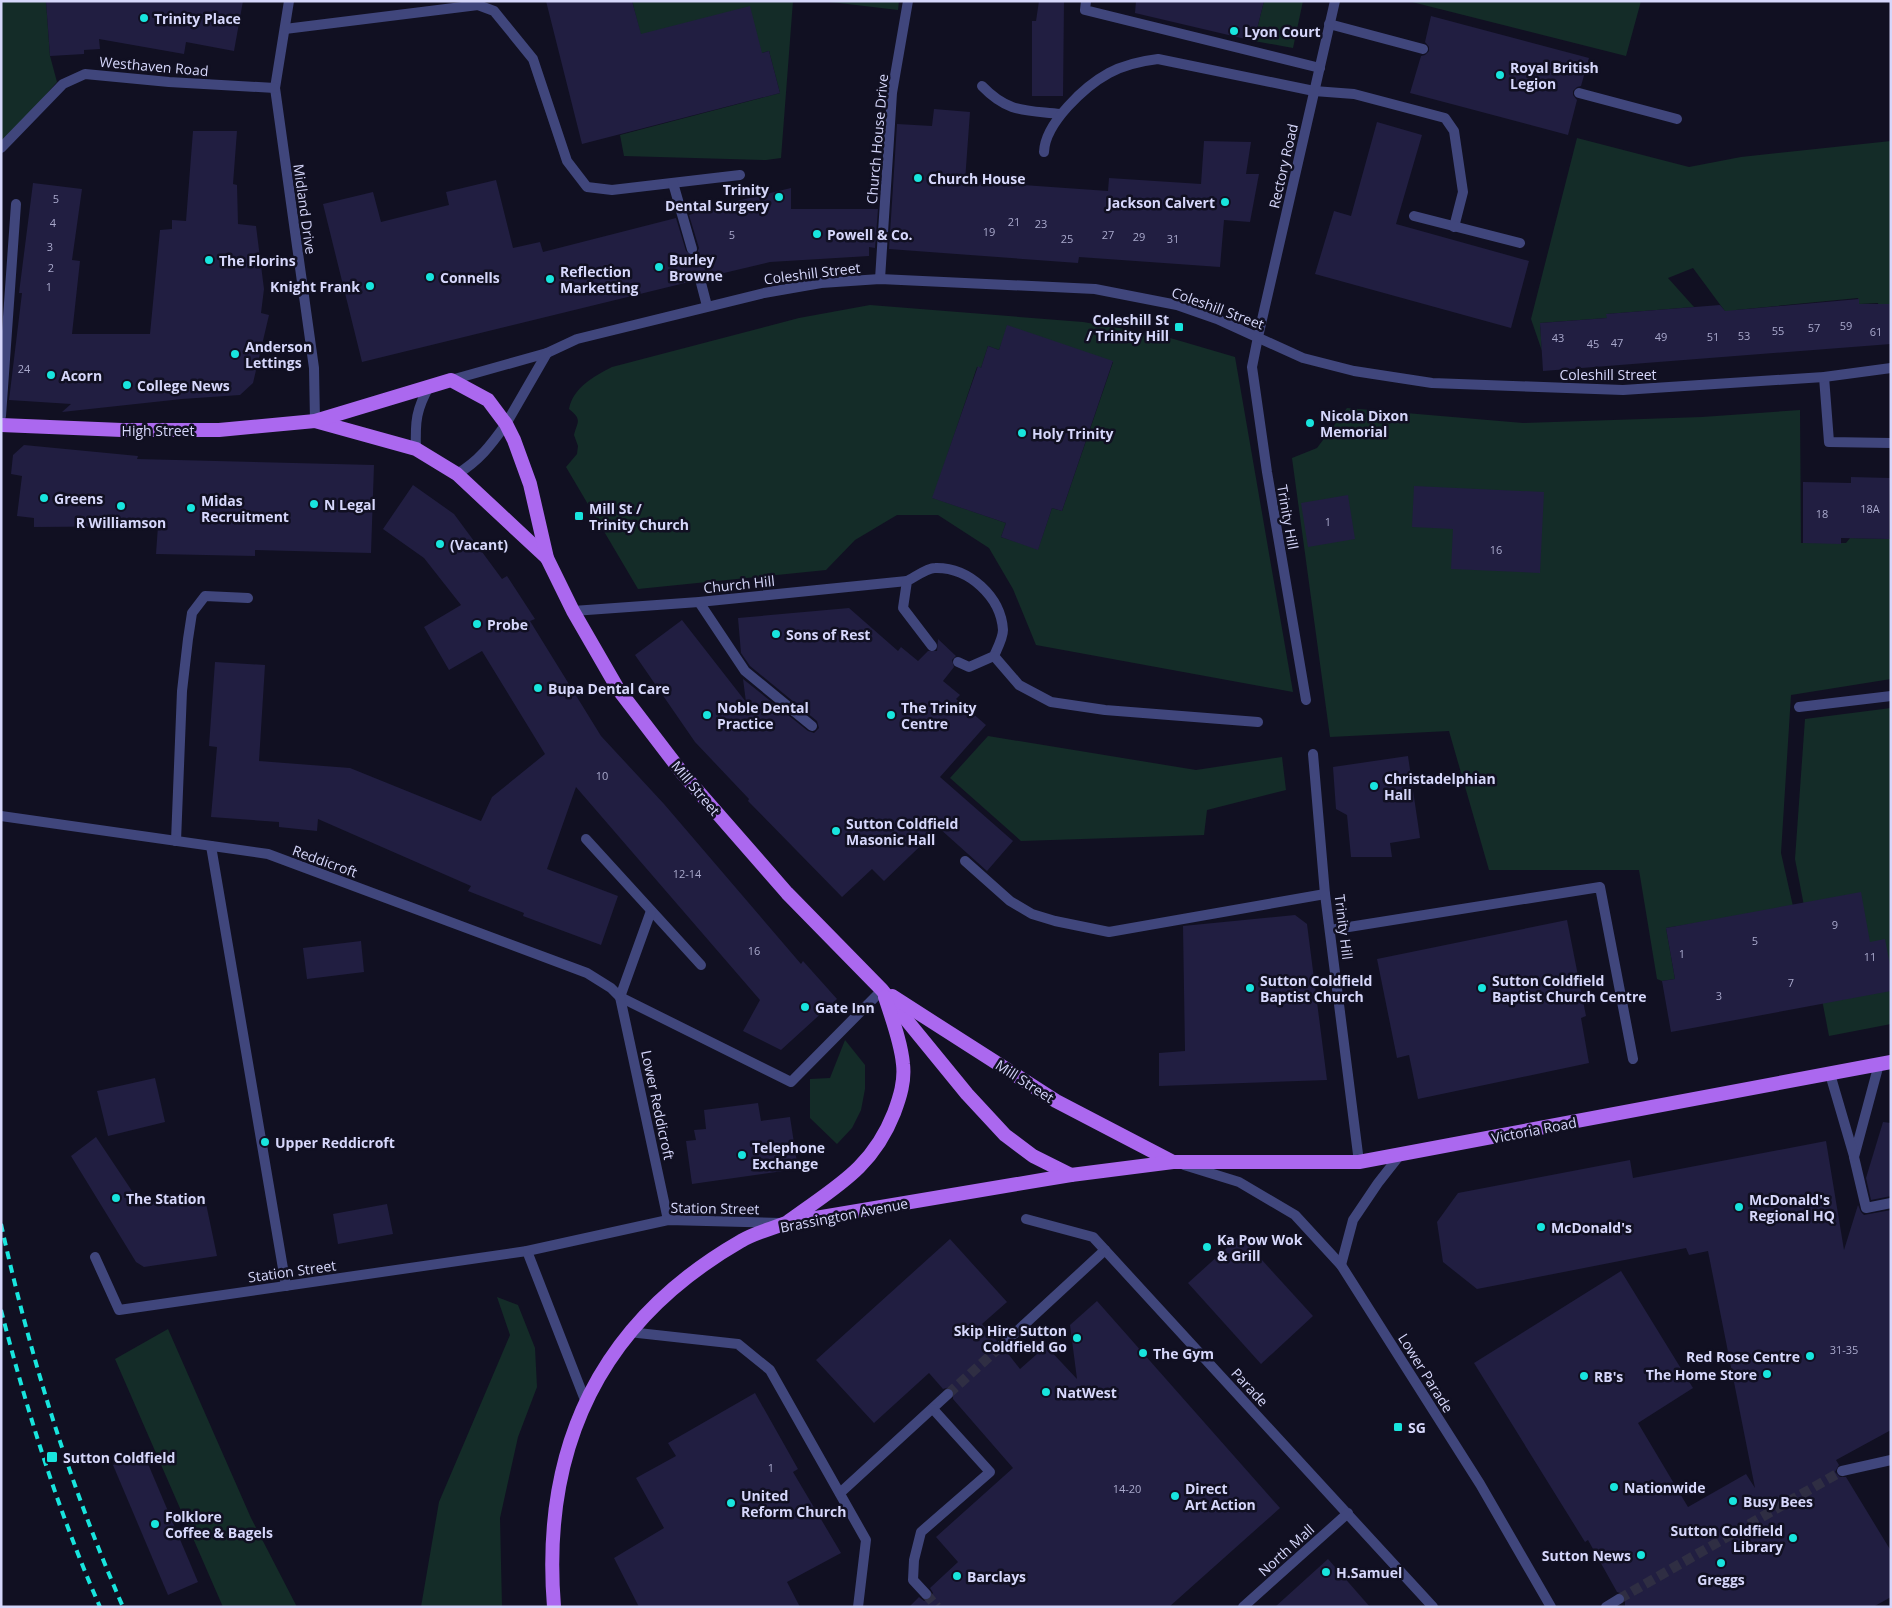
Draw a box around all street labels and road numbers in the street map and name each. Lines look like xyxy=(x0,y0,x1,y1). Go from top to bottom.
street label: Westhaven Road xyxy=(99,52,209,80)
street label: Church House Drive xyxy=(862,73,892,205)
street label: Rectory Road xyxy=(1264,122,1302,210)
street label: Midland Drive xyxy=(289,163,321,256)
street label: Coleshill Street xyxy=(763,258,861,288)
street label: Coleshill Street xyxy=(1169,282,1267,334)
street label: Coleshill Street xyxy=(1559,365,1657,384)
street label: High Street xyxy=(122,421,194,440)
street label: Trinity Hill xyxy=(1273,483,1303,551)
street label: Church Hill xyxy=(702,571,776,597)
street label: Mill Street xyxy=(668,757,724,819)
street label: Reddicroft xyxy=(290,840,360,882)
street label: Trinity Hill xyxy=(1331,893,1357,961)
street label: Lower Reddicroft xyxy=(637,1048,679,1162)
street label: Mill Street xyxy=(992,1055,1058,1107)
street label: Victoria Road xyxy=(1490,1112,1578,1148)
street label: Brassington Avenue xyxy=(778,1193,910,1237)
street label: Station Street xyxy=(670,1198,760,1218)
street label: Station Street xyxy=(247,1255,337,1287)
street label: Lower Parade xyxy=(1394,1330,1458,1416)
street label: Parade xyxy=(1227,1364,1273,1410)
street label: North Mall xyxy=(1254,1520,1318,1580)

